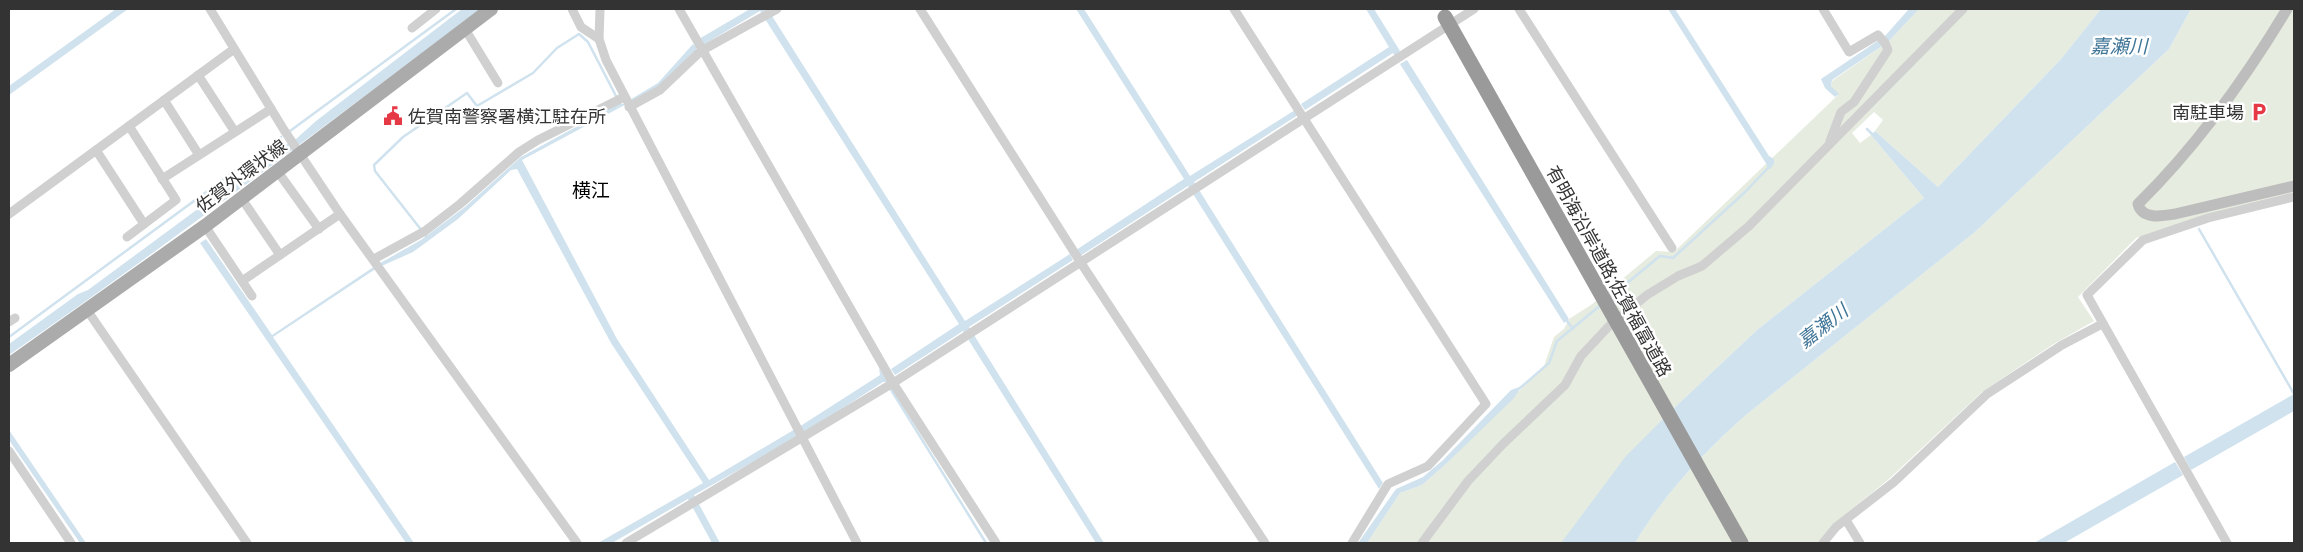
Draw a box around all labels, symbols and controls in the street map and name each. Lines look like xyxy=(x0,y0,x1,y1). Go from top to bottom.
water label: 嘉瀬川 xyxy=(2090,35,2149,58)
parking icon: 南駐車場 xyxy=(2248,101,2270,123)
place label: 南駐車場 xyxy=(2172,102,2244,123)
public building icon: 佐賀南警察署横江駐在所 xyxy=(382,105,404,127)
place label: 佐賀南警察署横江駐在所 xyxy=(408,106,606,127)
street label: 佐賀外環状線 xyxy=(192,135,290,217)
street label: 有明海沿岸道路;佐賀福富道路 xyxy=(1542,162,1676,380)
district label: 横江 xyxy=(572,179,610,202)
water label: 嘉瀬川 xyxy=(1793,298,1854,353)

